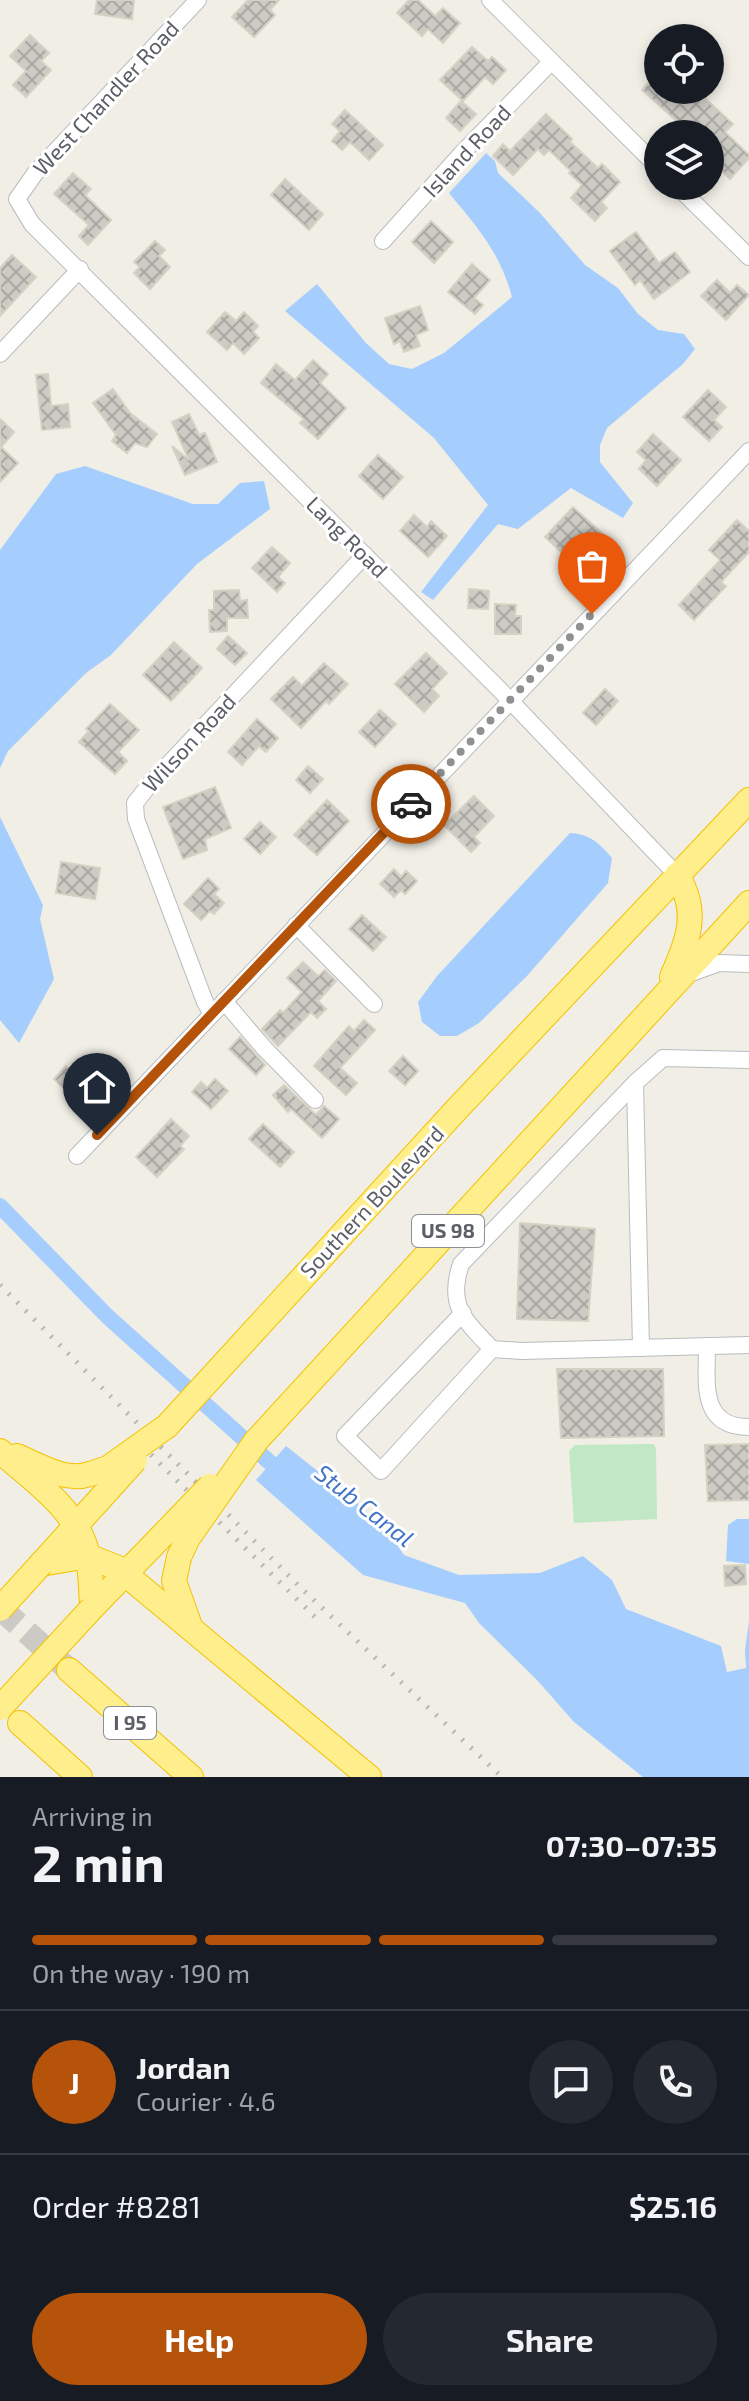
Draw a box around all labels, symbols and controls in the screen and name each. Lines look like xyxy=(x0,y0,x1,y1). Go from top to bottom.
street label: West Chandler Road xyxy=(27,15,184,180)
map controls xyxy=(644,24,724,200)
button: locate xyxy=(644,24,724,104)
street label: Island Road xyxy=(417,99,516,202)
button: layers xyxy=(644,120,724,200)
street label: Lang Road xyxy=(302,490,394,582)
pin xyxy=(558,532,626,614)
icon: bag xyxy=(570,544,614,588)
street label: Wilson Road xyxy=(136,688,240,797)
courier xyxy=(371,764,451,844)
icon: car xyxy=(389,782,433,826)
pin xyxy=(63,1053,131,1135)
icon: home xyxy=(75,1065,119,1109)
street label: Southern Boulevard xyxy=(294,1120,449,1283)
road number: US 98 xyxy=(412,1215,484,1247)
water label: Stub Canal xyxy=(310,1457,420,1552)
road number: I 95 xyxy=(104,1707,156,1739)
text: Arriving in xyxy=(32,1800,153,1831)
text: 07:30–07:35 xyxy=(546,1827,717,1863)
text: 2 min xyxy=(32,1830,165,1892)
text: On the way · 190 m xyxy=(32,1957,250,1988)
button: chat xyxy=(529,2040,613,2124)
button: phone xyxy=(633,2040,717,2124)
text: Jordan xyxy=(136,2049,231,2085)
text: J xyxy=(68,2064,80,2100)
text: Courier · 4.6 xyxy=(136,2085,276,2116)
text: Order #8281 xyxy=(32,2188,201,2224)
text: $25.16 xyxy=(629,2188,717,2224)
button: Help xyxy=(32,2293,367,2385)
button: Share xyxy=(383,2293,717,2385)

